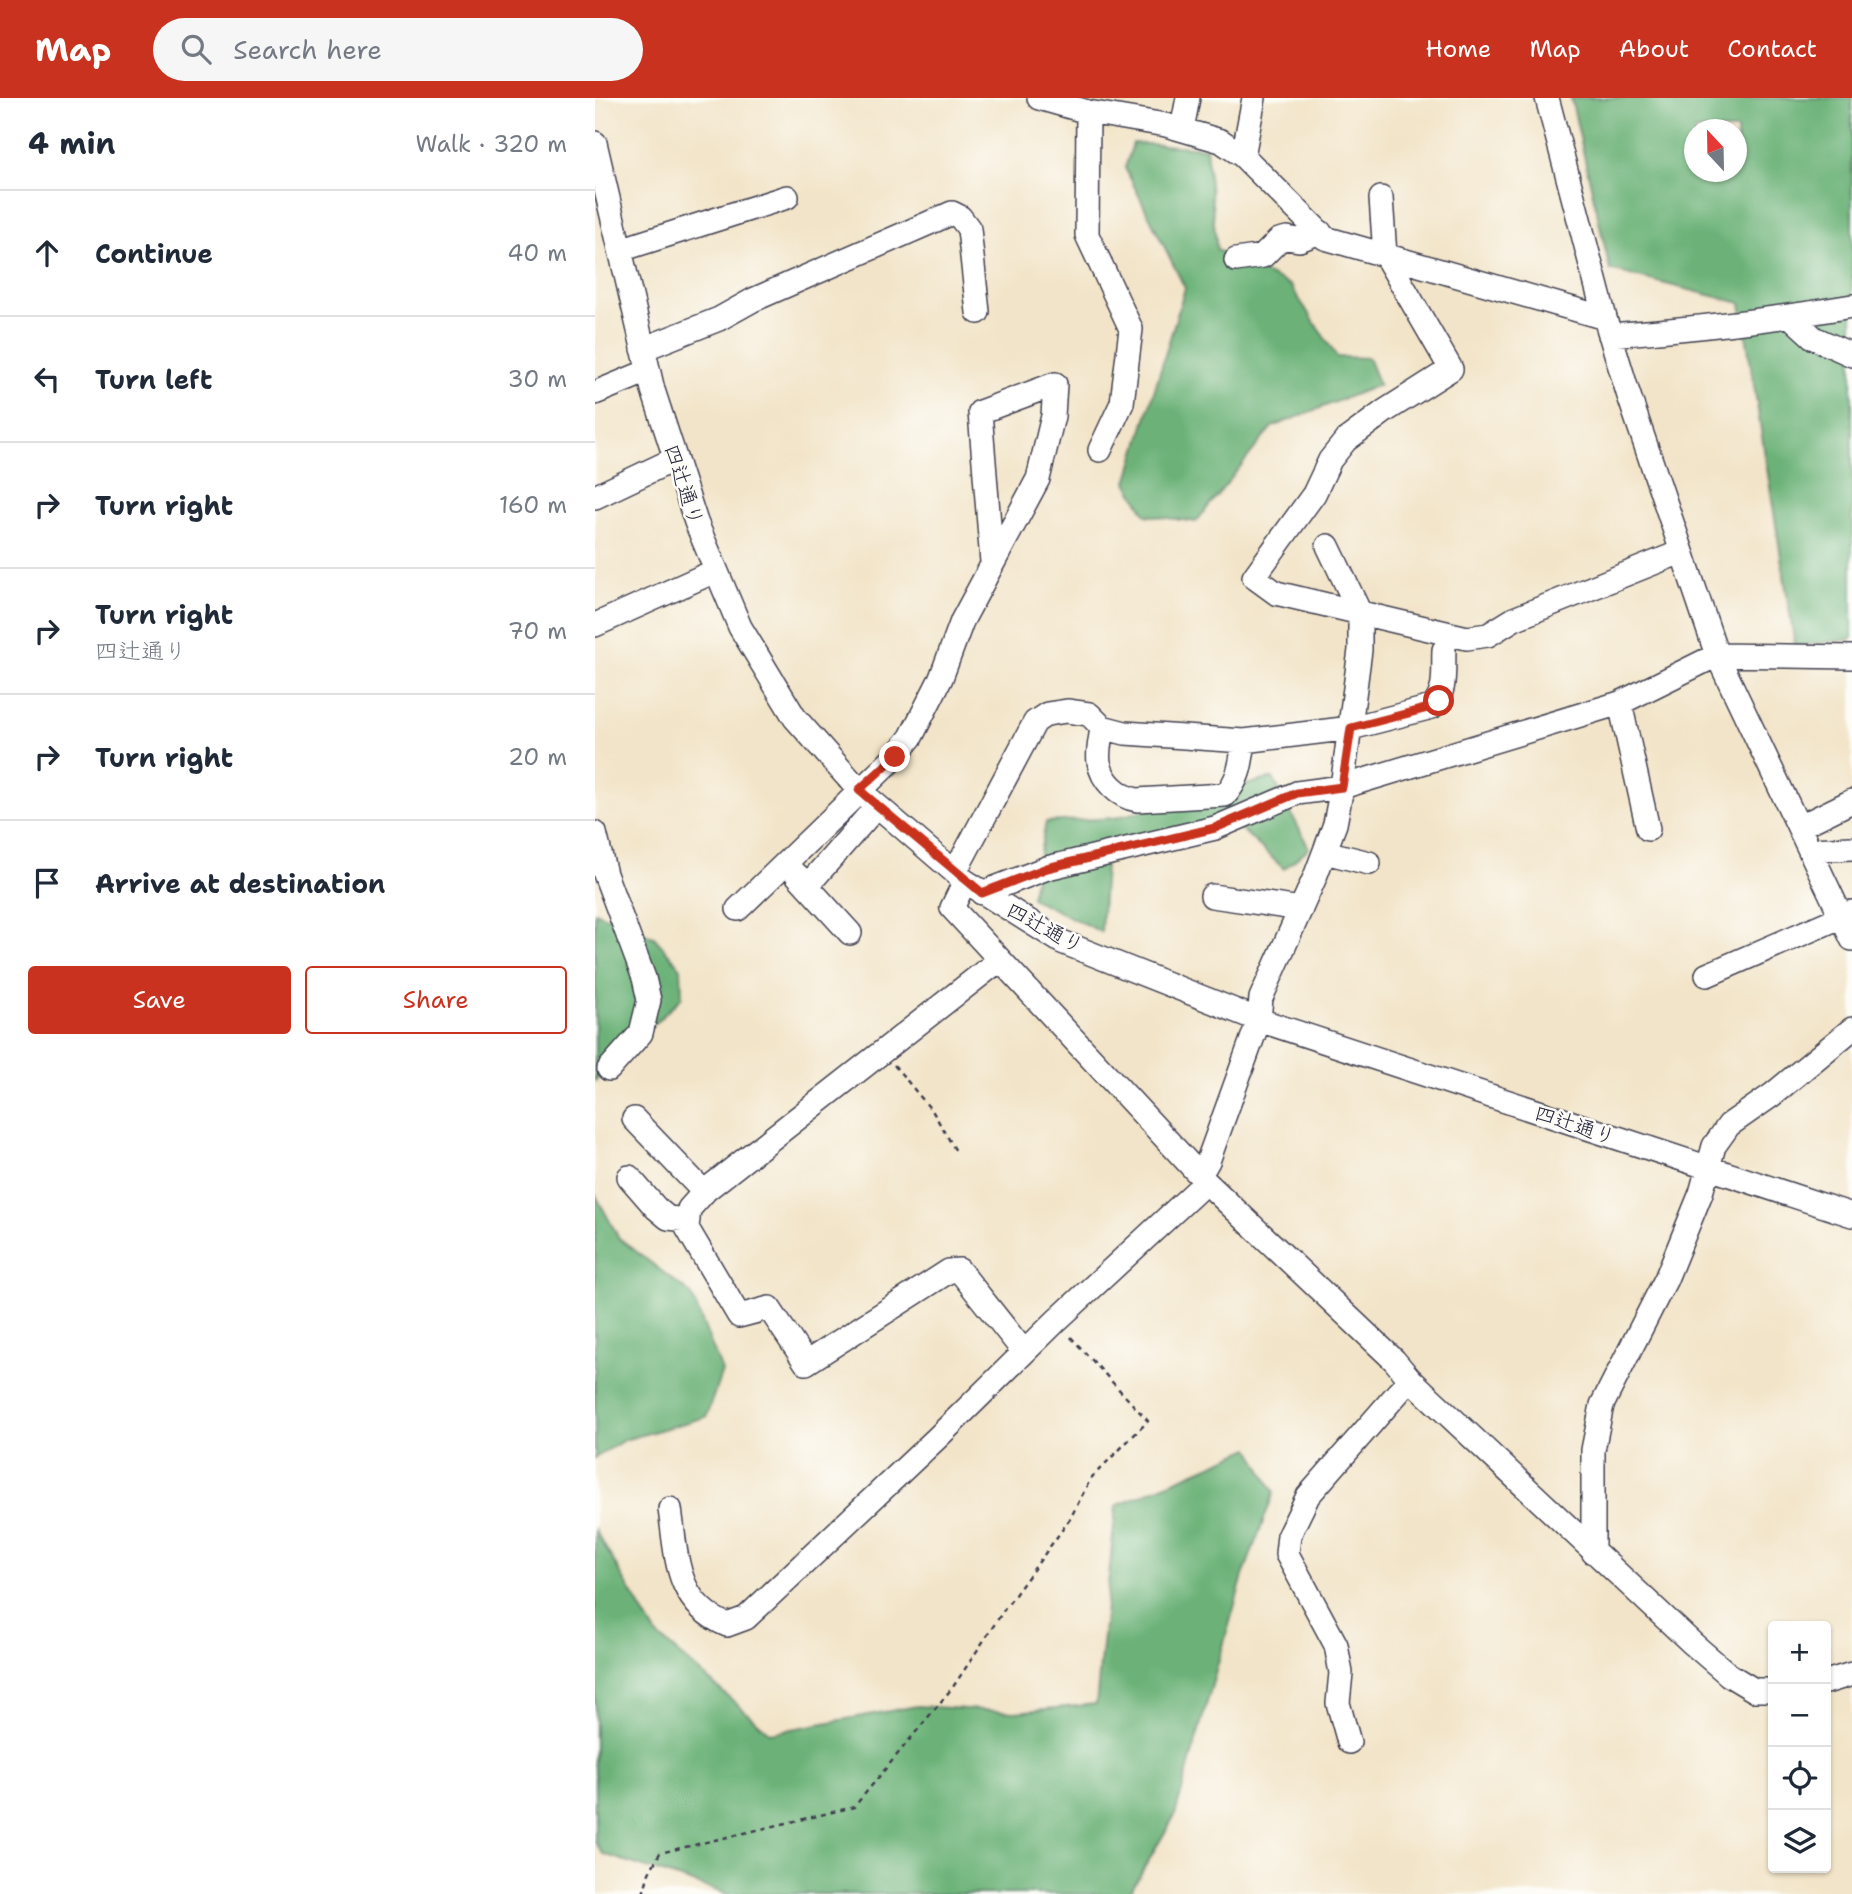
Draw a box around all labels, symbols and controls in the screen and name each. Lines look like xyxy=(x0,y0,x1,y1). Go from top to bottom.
search box xyxy=(153,18,643,81)
text: Map xyxy=(35,27,111,72)
icon: search xyxy=(177,30,215,68)
text: Search here xyxy=(233,32,382,67)
text: Home xyxy=(1425,33,1491,65)
text: Map xyxy=(1529,33,1581,65)
text: About xyxy=(1619,33,1689,65)
text: Contact xyxy=(1727,33,1817,65)
north arrow xyxy=(1684,119,1747,182)
text: 4 min xyxy=(28,123,115,164)
text: Walk · 320 m xyxy=(416,129,567,159)
icon: ahead xyxy=(28,234,66,272)
text: Continue xyxy=(95,236,213,271)
text: 40 m xyxy=(507,238,567,268)
icon: left xyxy=(28,360,66,398)
text: Turn left xyxy=(95,362,212,397)
text: 30 m xyxy=(508,364,567,394)
street label: 四辻通り xyxy=(658,441,710,529)
icon: right xyxy=(28,486,66,524)
text: Turn right xyxy=(95,488,233,523)
text: 160 m xyxy=(499,490,567,520)
text: Turn right xyxy=(95,597,233,632)
icon: right xyxy=(28,612,66,650)
text: 70 m xyxy=(508,616,567,646)
text: 四辻通り xyxy=(95,636,187,666)
route start xyxy=(1423,685,1454,716)
icon: right xyxy=(28,738,66,776)
text: Turn right xyxy=(95,740,233,775)
route end xyxy=(879,741,910,772)
text: 20 m xyxy=(508,742,567,772)
icon: arrive xyxy=(28,864,66,902)
text: Arrive at destination xyxy=(95,866,385,901)
street label: 四辻通り xyxy=(1001,896,1089,960)
button: Save xyxy=(28,966,291,1034)
button: Share xyxy=(305,966,567,1034)
street label: 四辻通り xyxy=(1531,1099,1619,1151)
map controls xyxy=(1768,1621,1831,1873)
button: + xyxy=(1768,1621,1831,1684)
button: − xyxy=(1768,1684,1831,1747)
button: locate xyxy=(1768,1747,1831,1810)
button: layers xyxy=(1768,1810,1831,1873)

